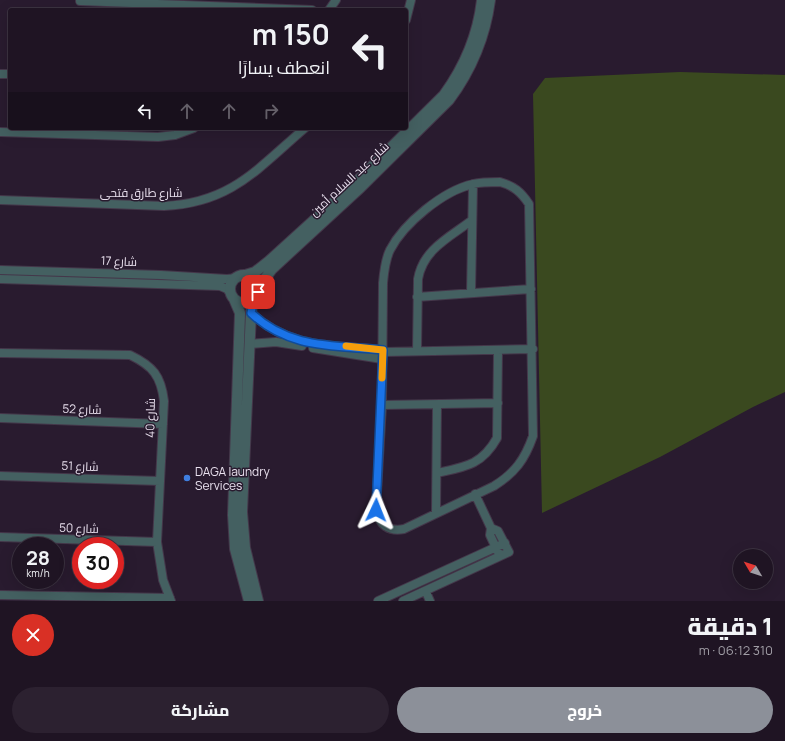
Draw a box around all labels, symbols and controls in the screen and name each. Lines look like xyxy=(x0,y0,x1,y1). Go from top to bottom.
text: 150 m xyxy=(252,15,330,53)
icon: left xyxy=(344,24,396,76)
text: انعطف يسارًا xyxy=(238,55,330,79)
icon: left xyxy=(134,100,156,122)
icon: ahead xyxy=(176,100,198,122)
icon: ahead xyxy=(218,100,240,122)
icon: right xyxy=(260,100,282,122)
street label: شارع عبد السلام أمين xyxy=(306,138,392,220)
street label: شارع طارق فتحى xyxy=(100,184,182,201)
street label: شارع 17 xyxy=(101,252,138,270)
pin xyxy=(241,275,275,309)
icon: arrive xyxy=(247,281,269,303)
street label: شارع 40 xyxy=(141,398,159,438)
street label: شارع 52 xyxy=(62,400,102,418)
street label: شارع 51 xyxy=(61,457,99,475)
place label: DAGA laundry Services xyxy=(195,463,270,494)
marker: DAGA laundry Services xyxy=(182,473,192,483)
position arrow xyxy=(355,489,397,531)
street label: شارع 50 xyxy=(59,519,99,537)
speed limit sign: 30 xyxy=(72,537,124,589)
text: 28 xyxy=(26,544,50,571)
north arrow xyxy=(733,549,773,589)
map controls xyxy=(733,549,773,589)
text: km/h xyxy=(26,566,50,580)
text: 1 دقيقة xyxy=(688,609,773,642)
button: close xyxy=(12,614,54,656)
text: 310 m · 06:12 xyxy=(699,641,773,659)
button: مشاركة xyxy=(12,687,389,733)
button: خروج xyxy=(397,687,773,733)

